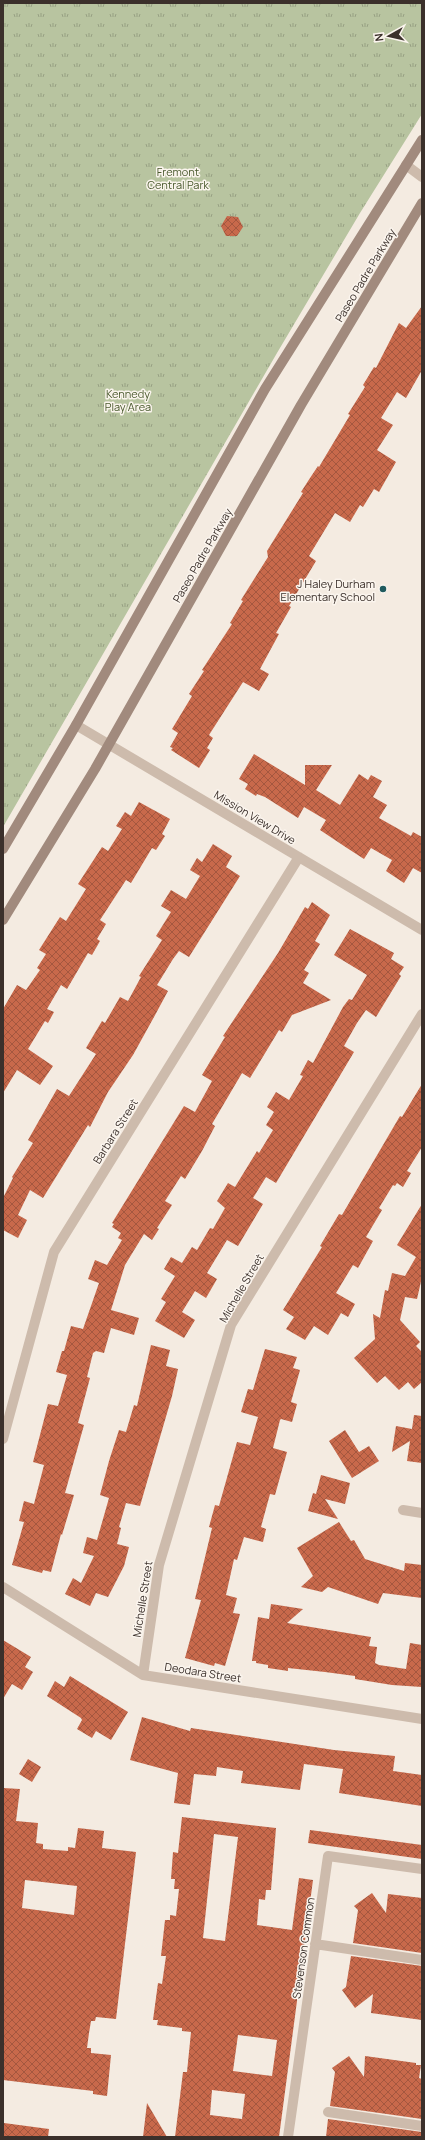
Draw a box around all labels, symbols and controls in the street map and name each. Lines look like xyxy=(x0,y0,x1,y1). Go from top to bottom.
north arrow xyxy=(369,16,409,56)
text: N xyxy=(371,32,387,42)
park label: Fremont Central Park xyxy=(147,164,209,192)
street label: Paseo Padre Parkway xyxy=(331,225,399,325)
park label: Kennedy Play Area xyxy=(105,386,151,414)
street label: Paseo Padre Parkway xyxy=(169,505,235,605)
place label: J Haley Durham Elementary School xyxy=(280,576,375,604)
marker: J Haley Durham Elementary School xyxy=(378,584,388,594)
street label: Mission View Drive xyxy=(211,787,299,848)
street label: Barbara Street xyxy=(89,1096,141,1166)
street label: Michelle Street xyxy=(215,1251,267,1325)
street label: Michelle Street xyxy=(129,1560,155,1638)
street label: Deodara Street xyxy=(164,1659,242,1685)
street label: Stevenson Common xyxy=(288,1896,318,2000)

